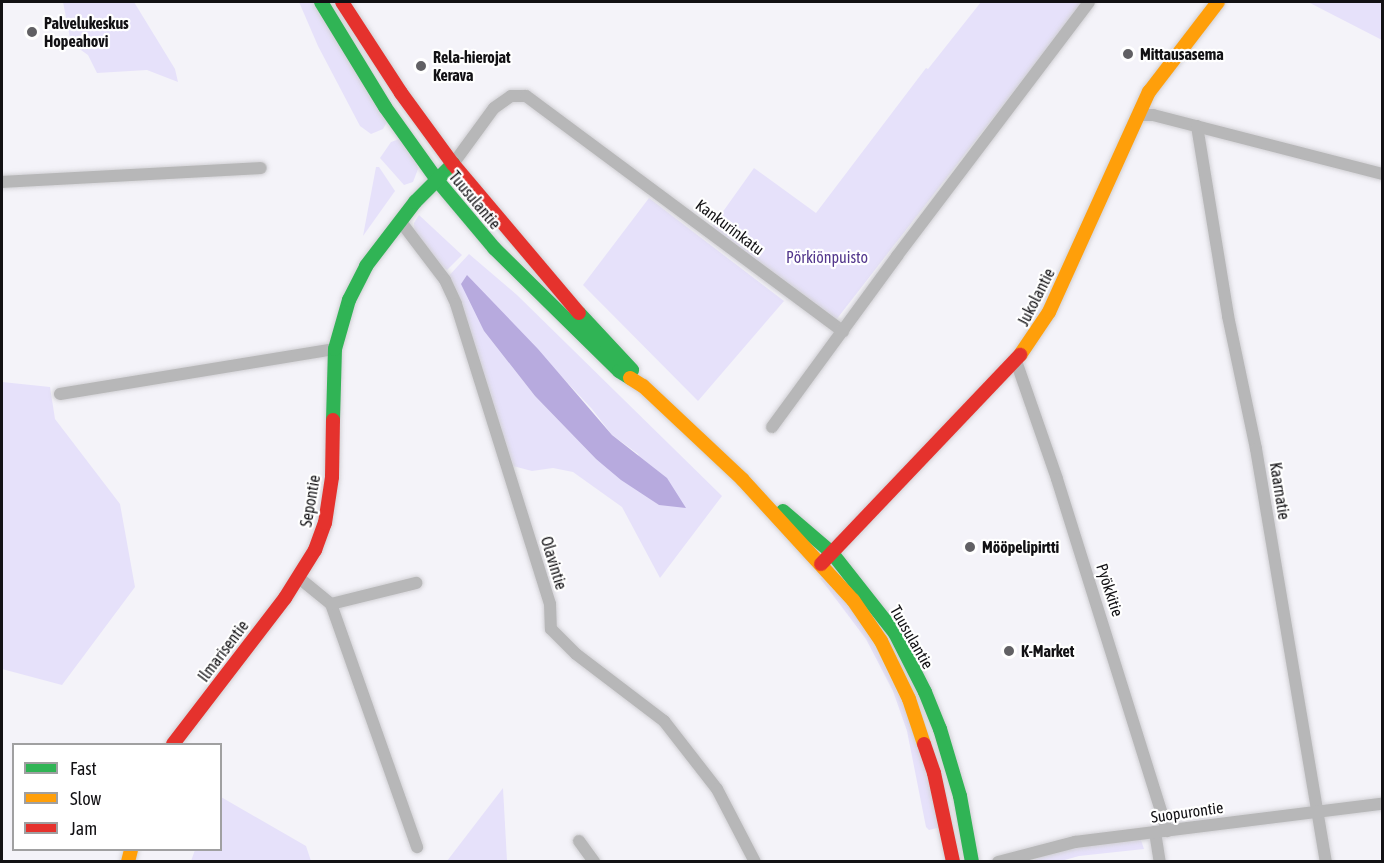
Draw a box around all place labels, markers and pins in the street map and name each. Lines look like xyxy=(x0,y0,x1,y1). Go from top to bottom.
place label: Palvelukeskus Hopeahovi xyxy=(44,13,129,51)
marker: Palvelukeskus Hopeahovi xyxy=(25,25,39,39)
place label: Mittausasema xyxy=(1140,44,1224,64)
place label: Rela-hierojat Kerava xyxy=(433,47,511,85)
marker: Mittausasema xyxy=(1121,47,1135,61)
marker: Rela-hierojat Kerava xyxy=(414,59,428,73)
place label: Mööpelipirtti xyxy=(982,537,1059,557)
marker: Mööpelipirtti xyxy=(963,540,977,554)
place label: K-Market xyxy=(1021,641,1074,661)
marker: K-Market xyxy=(1002,644,1016,658)

